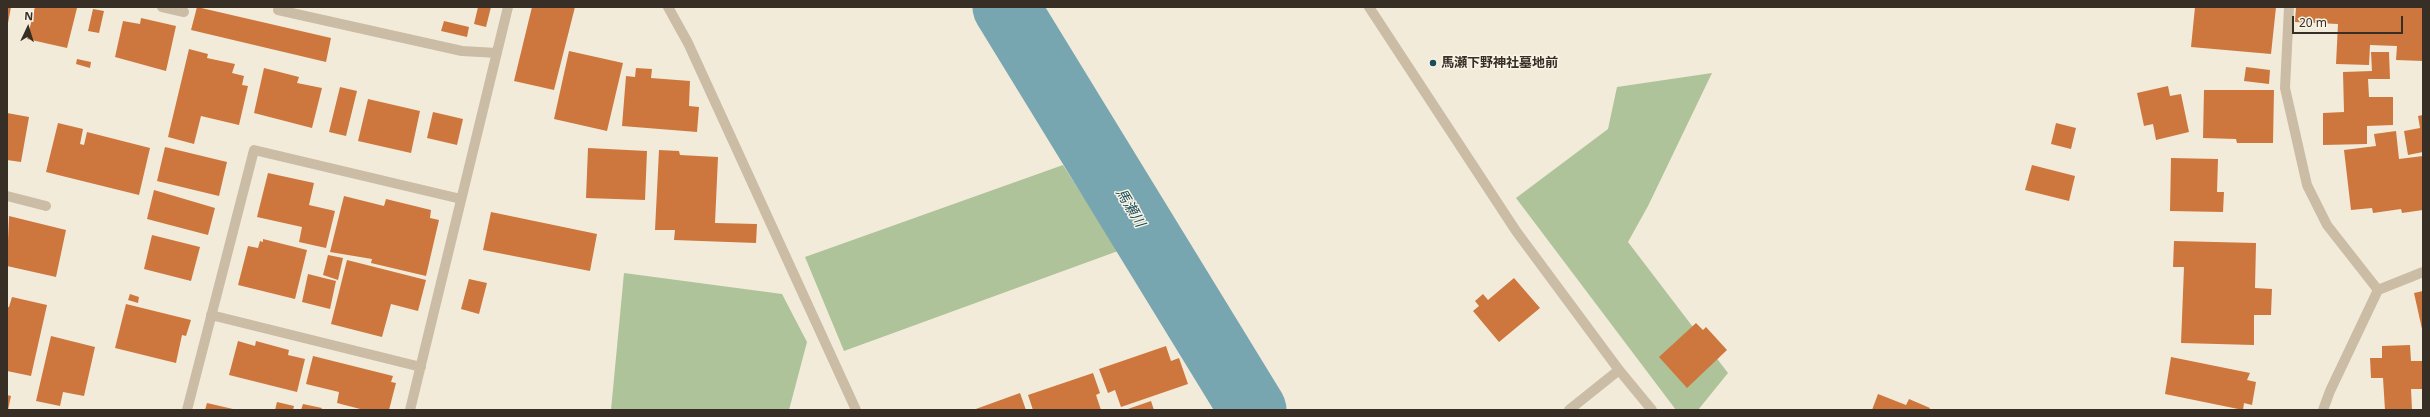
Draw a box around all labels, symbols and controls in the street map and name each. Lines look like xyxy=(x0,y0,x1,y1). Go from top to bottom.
north arrow xyxy=(8,8,48,48)
text: N xyxy=(24,8,34,23)
scale bar xyxy=(2294,8,2405,34)
text: 20 m xyxy=(2299,14,2327,31)
place label: 馬瀬下野神社墓地前 xyxy=(1441,55,1558,71)
marker: 馬瀬下野神社墓地前 xyxy=(1428,58,1438,68)
water label: 馬瀬川 xyxy=(1112,186,1148,230)

